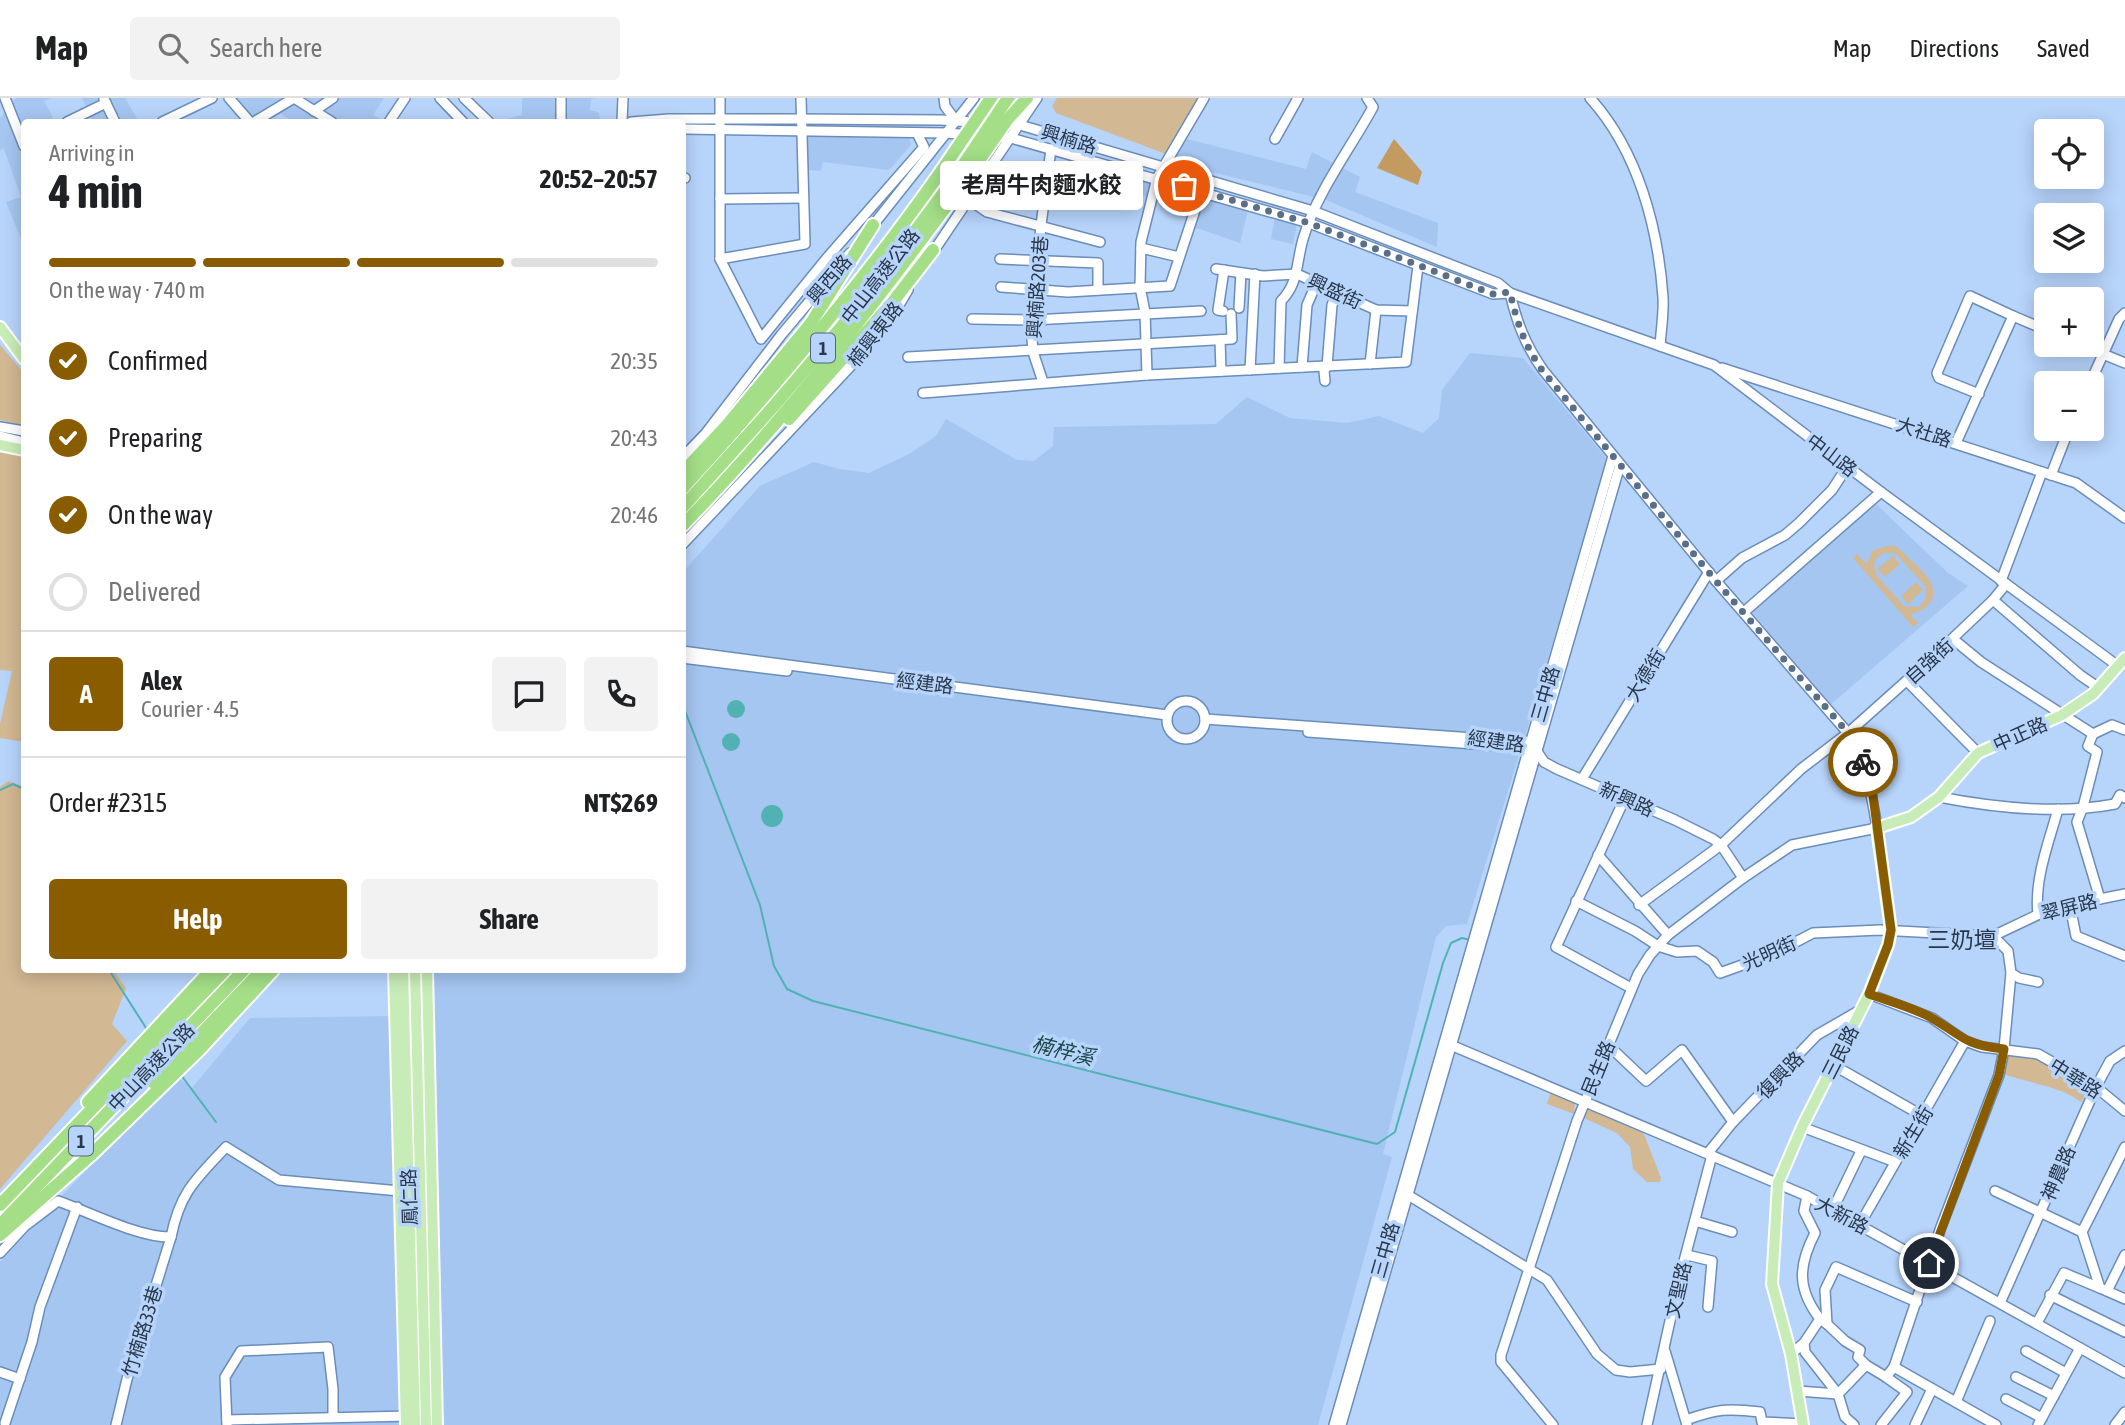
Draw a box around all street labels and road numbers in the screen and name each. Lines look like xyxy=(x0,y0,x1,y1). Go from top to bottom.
street label: 興楠路 xyxy=(1039,120,1099,158)
street label: 中山高速公路 xyxy=(836,224,924,328)
street label: 興楠路203巷 xyxy=(1022,235,1052,339)
street label: 興西路 xyxy=(802,250,856,308)
street label: 興盛街 xyxy=(1305,269,1365,313)
street label: 楠興東路 xyxy=(843,297,907,371)
road number: 1 xyxy=(811,334,835,362)
street label: 大社路 xyxy=(1893,413,1955,451)
street label: 中山路 xyxy=(1803,429,1861,481)
street label: 自強街 xyxy=(1900,634,1958,688)
street label: 大德街 xyxy=(1621,645,1669,705)
street label: 三中路 xyxy=(1527,664,1563,724)
street label: 經建路 xyxy=(895,669,955,697)
street label: 中正路 xyxy=(1989,712,2051,756)
street label: 經建路 xyxy=(1466,726,1526,756)
street label: 新興路 xyxy=(1596,777,1658,821)
street label: 翠屏路 xyxy=(2039,889,2099,925)
street label: 光明街 xyxy=(1738,931,1800,975)
street label: 中山高速公路 xyxy=(103,1018,199,1116)
street label: 三民路 xyxy=(1817,1022,1863,1082)
street label: 民生路 xyxy=(1577,1037,1619,1099)
street label: 復興路 xyxy=(1752,1047,1808,1103)
street label: 中華路 xyxy=(2046,1054,2106,1102)
street label: 新生街 xyxy=(1889,1102,1937,1162)
road number: 1 xyxy=(69,1126,93,1156)
street label: 神農路 xyxy=(2037,1142,2079,1204)
street label: 鳳仁路 xyxy=(397,1168,421,1226)
street label: 大新路 xyxy=(1812,1192,1872,1238)
street label: 三中路 xyxy=(1367,1220,1403,1280)
street label: 文聖路 xyxy=(1661,1260,1695,1320)
street label: 竹楠路33巷 xyxy=(118,1283,166,1379)

